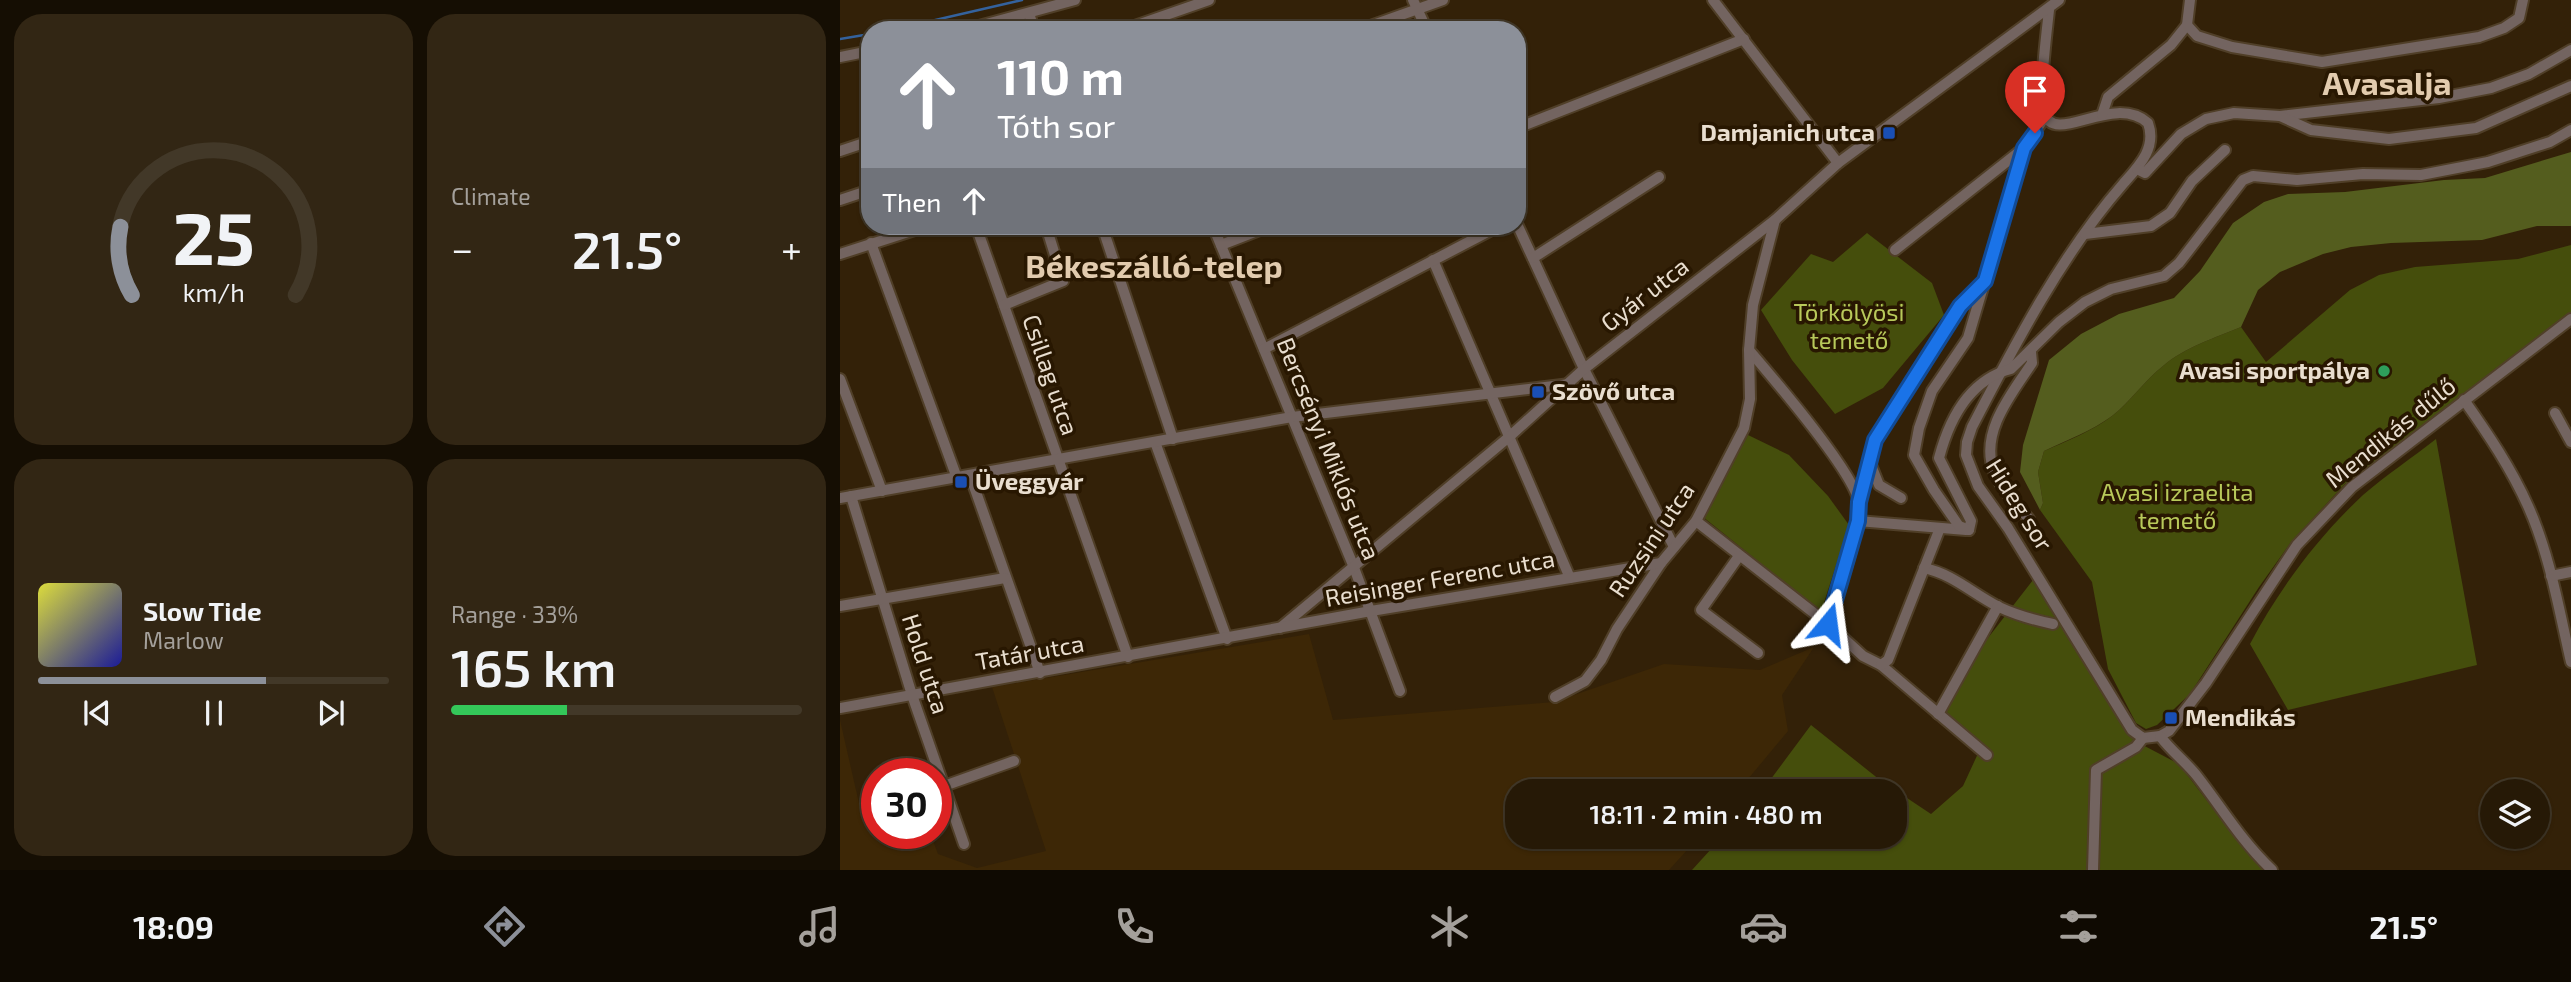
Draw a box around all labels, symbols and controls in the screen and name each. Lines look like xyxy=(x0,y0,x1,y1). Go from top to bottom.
text: 110 m xyxy=(997,46,1124,105)
icon: ahead xyxy=(882,49,973,140)
pin xyxy=(2005,61,2065,133)
district label: Avasalja xyxy=(2322,63,2452,101)
icon: arrive xyxy=(2016,72,2054,110)
text: Tóth sor xyxy=(997,106,1115,144)
place label: Damjanich utca xyxy=(1701,117,1875,146)
marker: Damjanich utca xyxy=(1881,125,1897,141)
text: Climate xyxy=(451,182,531,210)
icon: ahead xyxy=(955,182,993,220)
text: Then xyxy=(882,186,941,217)
text: 25 xyxy=(172,193,255,281)
text: 21.5° xyxy=(572,217,682,279)
text: − xyxy=(451,225,473,271)
text: + xyxy=(781,225,802,271)
district label: Békeszálló-telep xyxy=(1025,246,1283,284)
street label: Gyár utca xyxy=(1595,251,1694,337)
text: km/h xyxy=(182,277,245,307)
park label: Törkölyösi temető xyxy=(1794,297,1904,354)
street label: Csillag utca xyxy=(1017,310,1086,439)
street label: Bercsényi Miklós utca xyxy=(1272,333,1387,564)
place label: Avasi sportpálya xyxy=(2179,355,2370,384)
marker: Avasi sportpálya xyxy=(2376,363,2392,379)
street label: Mendikás dűlő xyxy=(2319,371,2461,493)
place label: Szövő utca xyxy=(1552,376,1675,405)
marker: Szövő utca xyxy=(1530,384,1546,400)
street label: Hideg sor xyxy=(1981,453,2060,556)
place label: Üveggyár xyxy=(975,466,1084,495)
marker: Üveggyár xyxy=(953,474,969,490)
street label: Ruzsini utca xyxy=(1602,476,1700,602)
park label: Avasi izraelita temető xyxy=(2101,477,2254,534)
street label: Reisinger Ferenc utca xyxy=(1323,543,1557,612)
position arrow xyxy=(1791,587,1865,661)
text: Slow Tide xyxy=(143,595,262,626)
text: Range · 33% xyxy=(451,600,578,628)
street label: Hold utca xyxy=(897,610,956,717)
text: Marlow xyxy=(143,626,224,654)
street label: Tatár utca xyxy=(973,628,1086,675)
text: 165 km xyxy=(451,635,616,697)
icon: previous xyxy=(78,694,116,732)
icon: pause xyxy=(195,694,233,732)
icon: next xyxy=(312,694,350,732)
place label: Mendikás xyxy=(2185,702,2296,731)
marker: Mendikás xyxy=(2163,710,2179,726)
speed limit sign: 30 xyxy=(861,758,952,849)
map controls xyxy=(2480,779,2550,849)
button: layers xyxy=(2480,779,2550,849)
text: 18:11 · 2 min · 480 m xyxy=(1589,798,1823,829)
icon: directions xyxy=(480,902,529,951)
icon: music xyxy=(795,902,844,951)
icon: phone xyxy=(1110,902,1159,951)
icon: climate xyxy=(1425,902,1474,951)
icon: car xyxy=(1739,902,1788,951)
icon: filters xyxy=(2054,902,2103,951)
text: 18:09 xyxy=(133,907,214,945)
text: 21.5° xyxy=(2369,907,2438,945)

